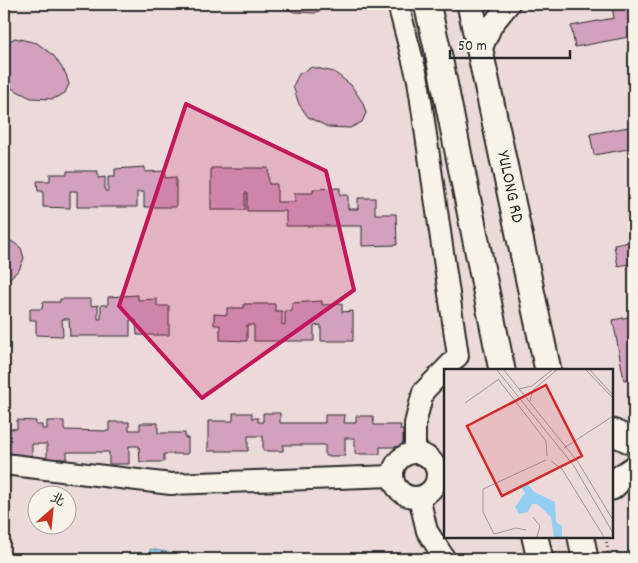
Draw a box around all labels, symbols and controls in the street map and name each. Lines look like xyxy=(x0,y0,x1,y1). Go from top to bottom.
scale bar xyxy=(450,28,570,60)
text: 50 m xyxy=(458,36,487,58)
street label: YULONG RD xyxy=(489,149,529,225)
inset map xyxy=(444,369,613,538)
north arrow xyxy=(28,486,78,536)
text: 北 xyxy=(46,488,68,512)

